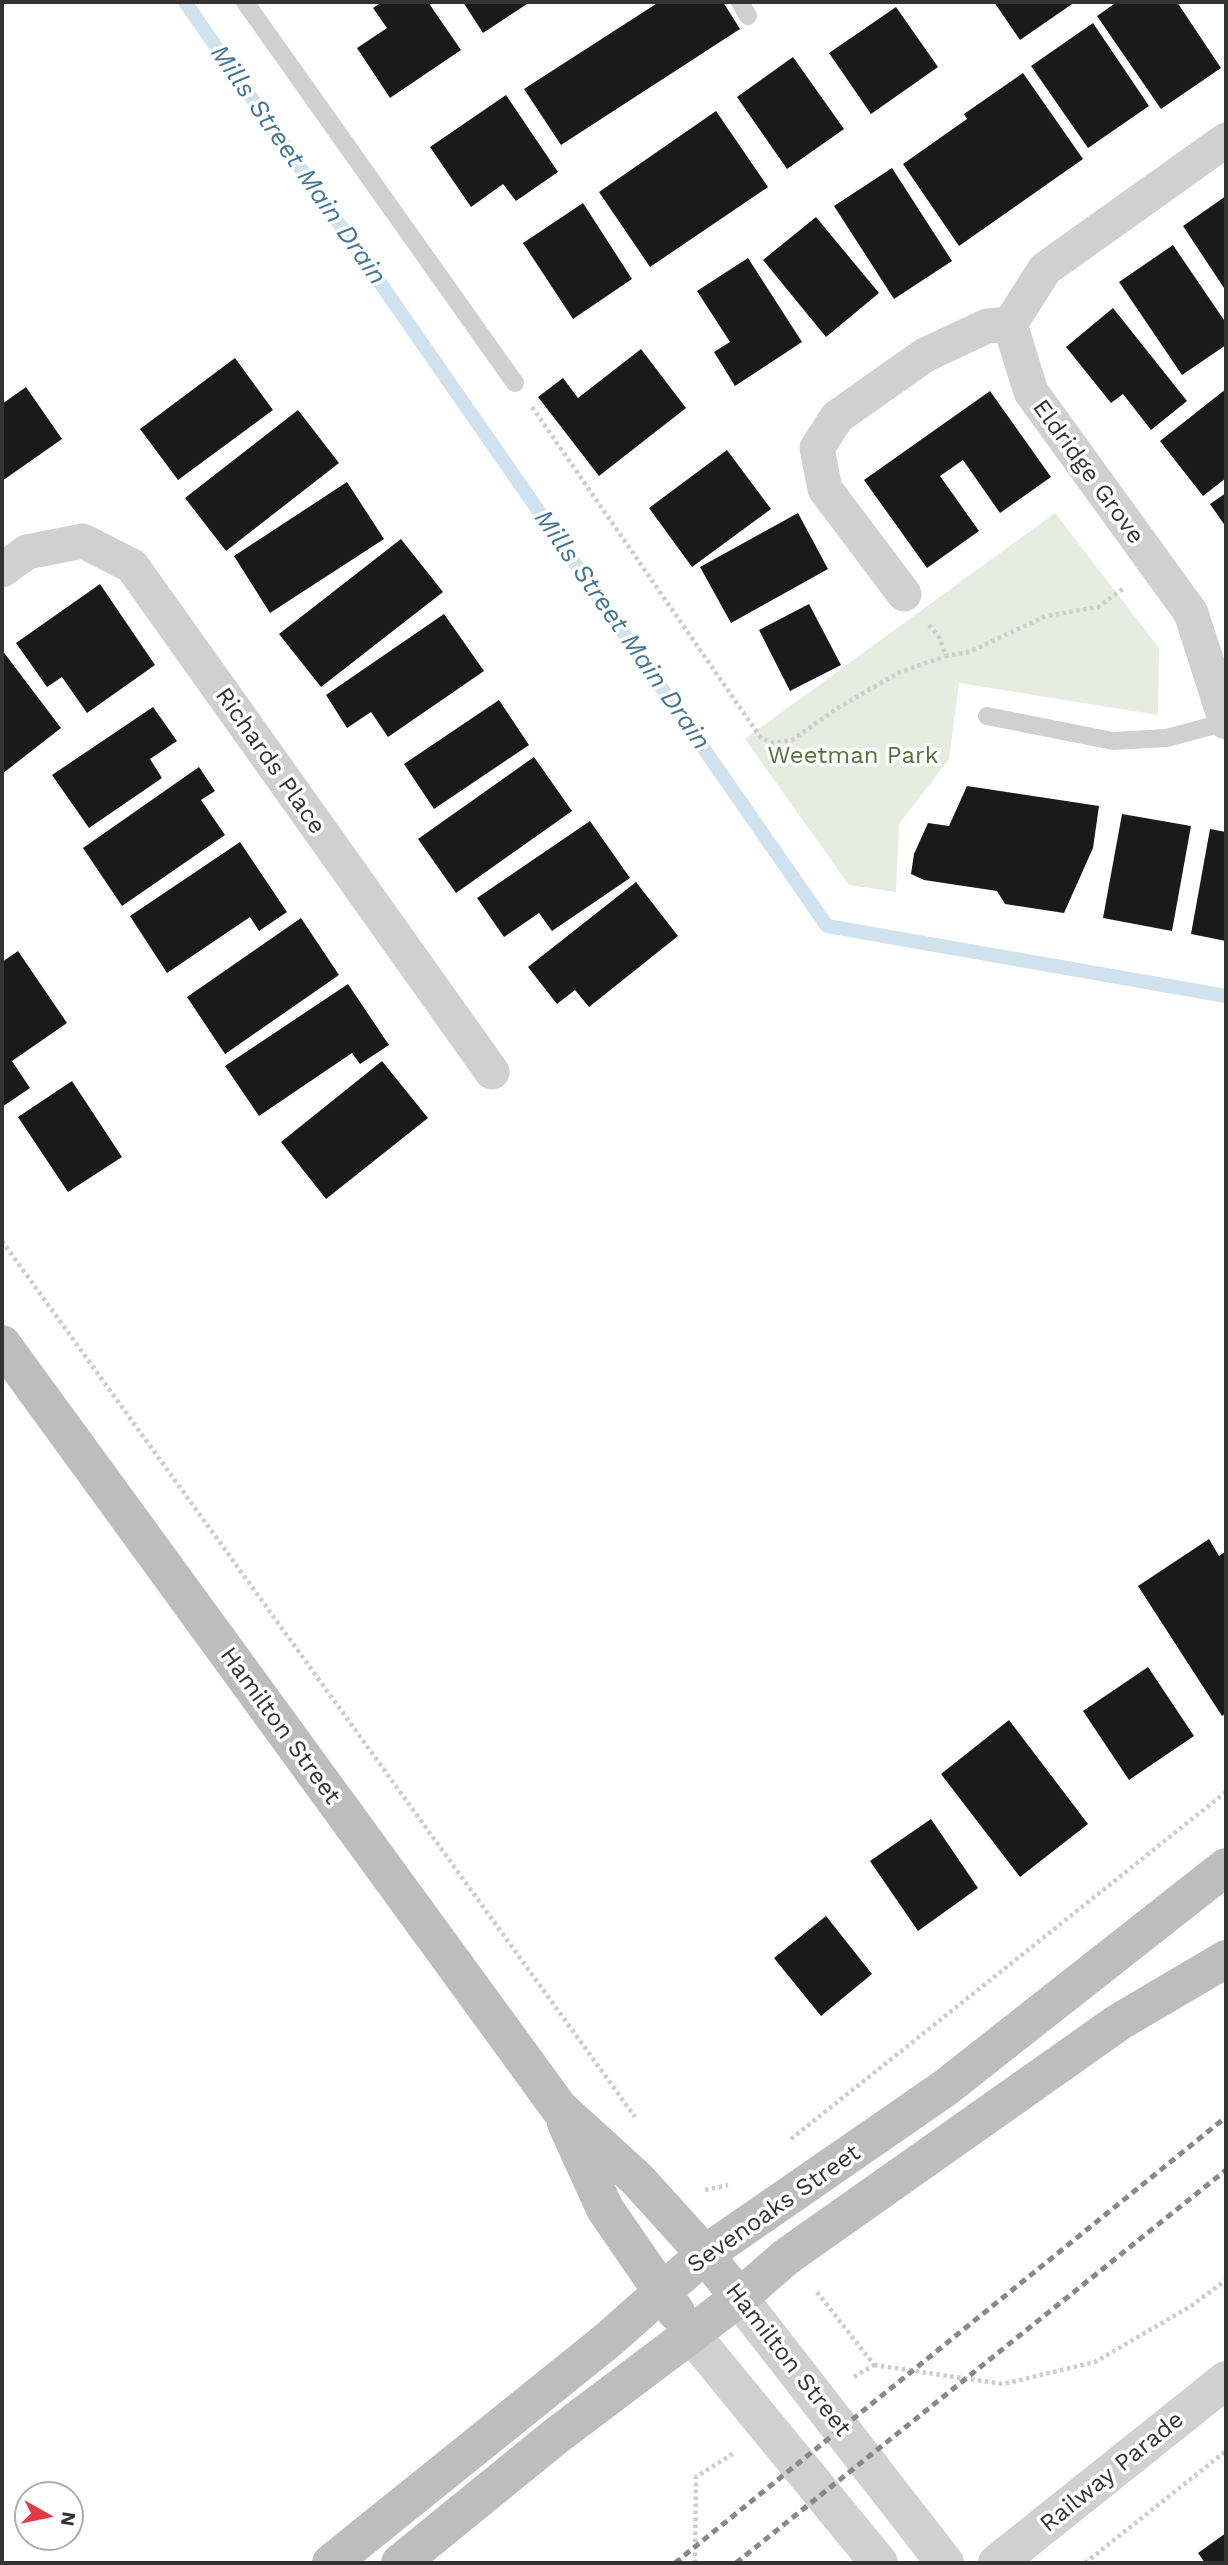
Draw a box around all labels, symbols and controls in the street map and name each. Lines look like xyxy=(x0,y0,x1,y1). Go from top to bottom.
water label: Mills Street Main Drain xyxy=(203,39,393,291)
street label: Eldridge Grove xyxy=(1026,394,1150,550)
water label: Mills Street Main Drain xyxy=(527,504,717,756)
street label: Richards Place xyxy=(209,682,331,840)
park label: Weetman Park xyxy=(768,742,938,770)
street label: Hamilton Street xyxy=(213,1642,347,1810)
street label: Sevenoaks Street xyxy=(682,2139,866,2279)
street label: Hamilton Street xyxy=(719,2277,857,2443)
street label: Railway Parade xyxy=(1034,2405,1190,2539)
north arrow xyxy=(14,2481,84,2551)
text: N xyxy=(56,2510,81,2528)

